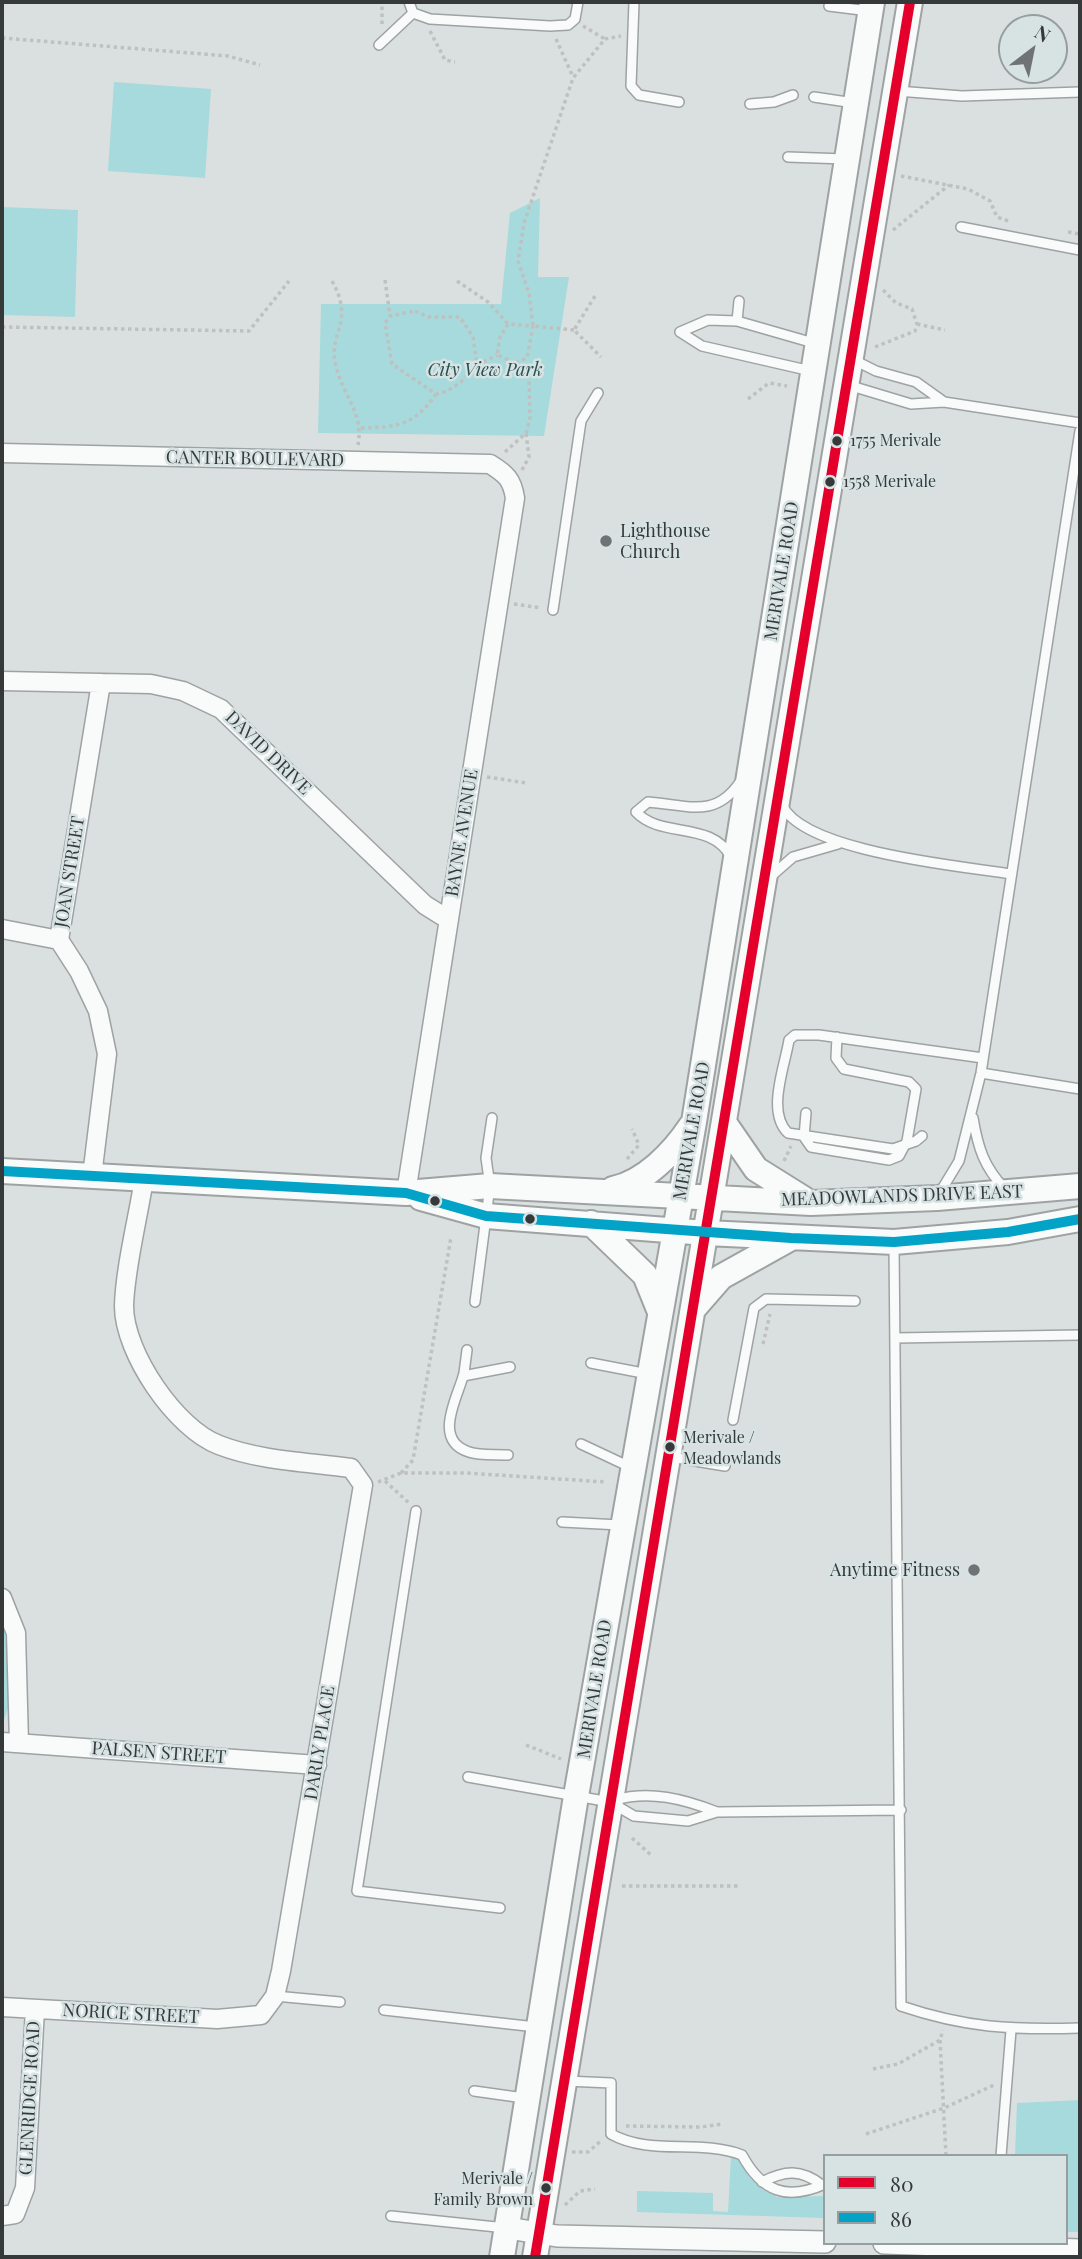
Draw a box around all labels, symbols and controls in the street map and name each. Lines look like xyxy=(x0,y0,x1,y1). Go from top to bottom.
north arrow xyxy=(998,14,1068,84)
text: N xyxy=(1030,18,1056,48)
park label: City View Park xyxy=(428,359,542,381)
place label: 1755 Merivale xyxy=(850,431,941,451)
marker: 1755 Merivale xyxy=(830,434,844,448)
street label: CANTER BOULEVARD xyxy=(166,447,344,471)
place label: 1558 Merivale xyxy=(843,472,936,492)
marker: 1558 Merivale xyxy=(823,475,837,489)
street label: MERIVALE ROAD xyxy=(760,500,804,642)
place label: Lighthouse Church xyxy=(620,520,710,562)
marker: Lighthouse Church xyxy=(598,533,614,549)
street label: DAVID DRIVE xyxy=(221,707,315,799)
street label: BAYNE AVENUE xyxy=(441,768,483,898)
street label: JOAN STREET xyxy=(51,815,89,929)
street label: MERIVALE ROAD xyxy=(669,1060,715,1202)
street label: MEADOWLANDS DRIVE EAST xyxy=(781,1181,1023,1211)
unlabelled marker xyxy=(428,1194,442,1208)
unlabelled marker xyxy=(523,1212,537,1226)
place label: Merivale / Meadowlands xyxy=(683,1428,781,1466)
marker: Merivale / Meadowlands xyxy=(663,1440,677,1454)
place label: Anytime Fitness xyxy=(830,1559,960,1581)
marker: Anytime Fitness xyxy=(966,1562,982,1578)
street label: MERIVALE ROAD xyxy=(573,1618,617,1760)
street label: DARLY PLACE xyxy=(300,1684,340,1802)
street label: PALSEN STREET xyxy=(91,1738,227,1768)
street label: NORICE STREET xyxy=(62,2000,200,2028)
street label: GLENRIDGE ROAD xyxy=(15,2020,45,2176)
legend xyxy=(823,2154,1068,2245)
place label: Merivale / Family Brown xyxy=(433,2169,533,2207)
text: 80 xyxy=(890,2169,914,2197)
marker: Merivale / Family Brown xyxy=(539,2181,553,2195)
text: 86 xyxy=(890,2204,912,2232)

